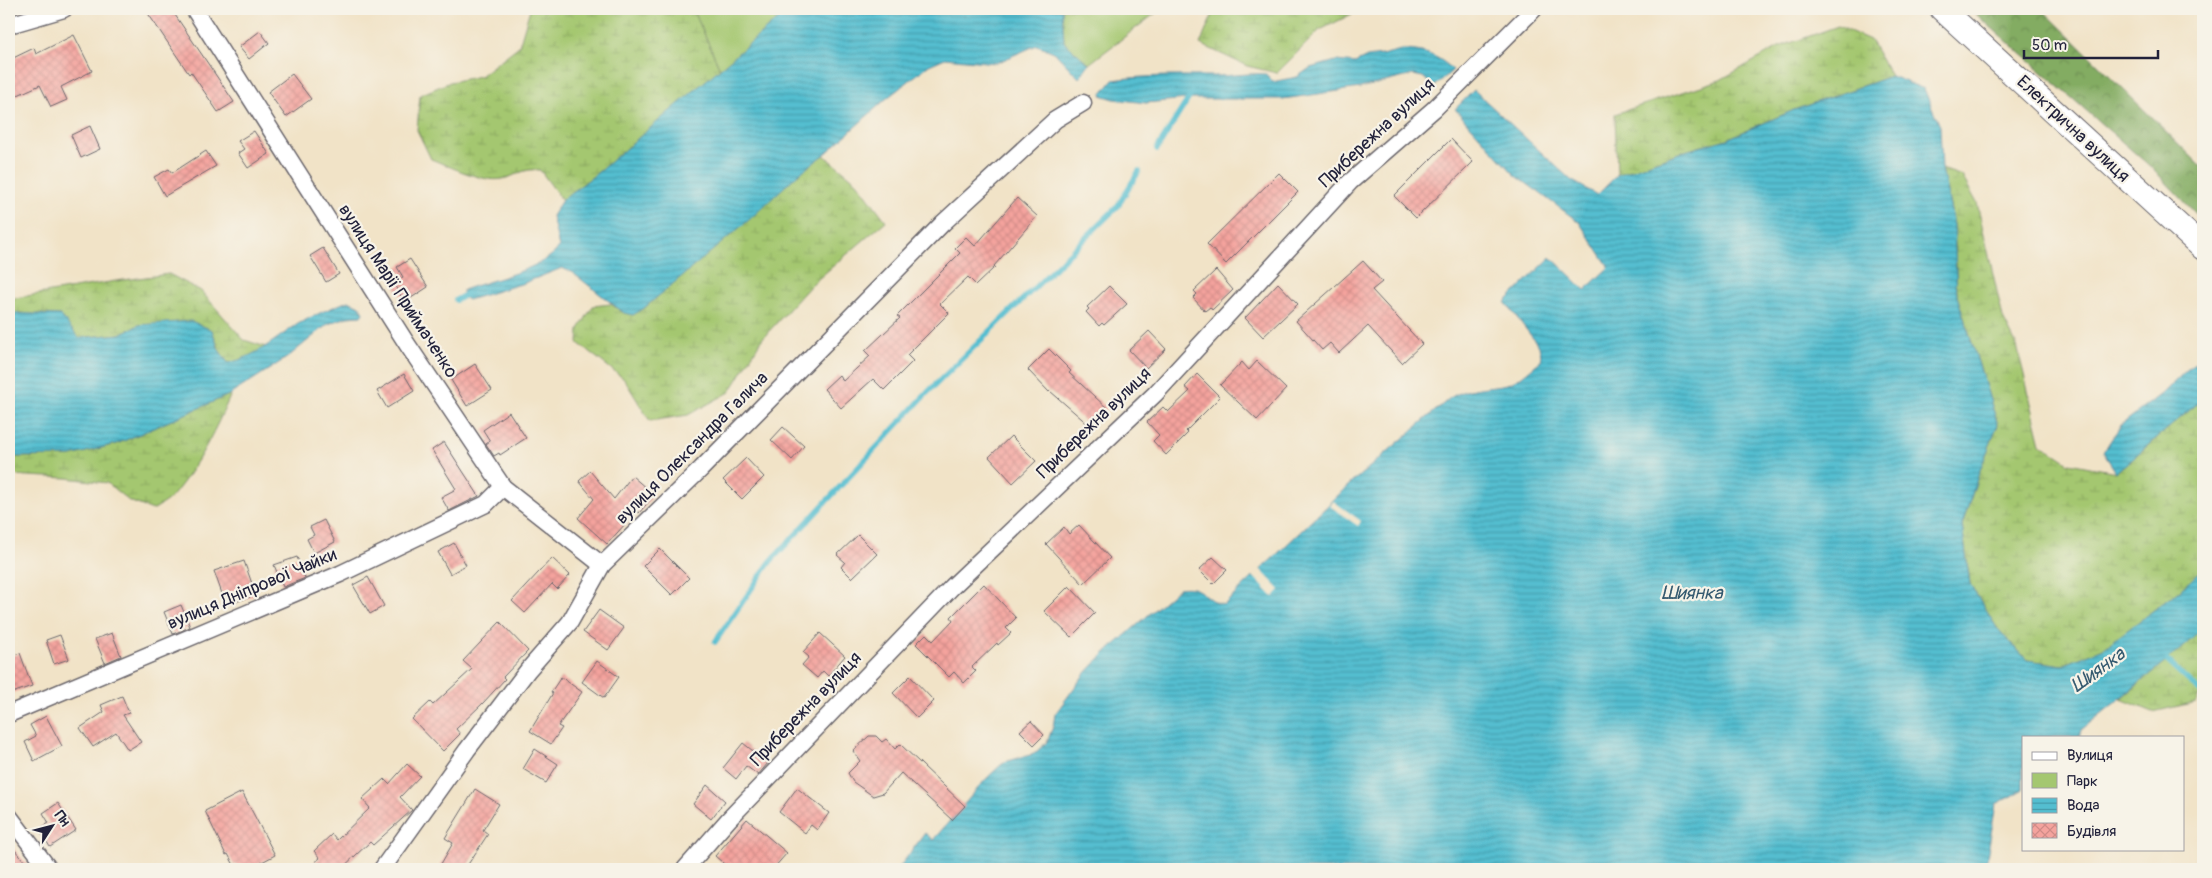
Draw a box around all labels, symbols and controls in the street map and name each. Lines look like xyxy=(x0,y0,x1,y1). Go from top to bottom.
scale bar xyxy=(2024,28,2158,60)
text: 50 m xyxy=(2032,36,2067,55)
street label: Електрична вулиця xyxy=(2012,71,2134,187)
street label: Прибережна вулиця xyxy=(1314,73,1440,193)
street label: вулиця Марії Приймаченко xyxy=(333,200,463,383)
street label: Прибережна вулиця xyxy=(1032,362,1156,484)
street label: вулиця Олександра Галича xyxy=(611,367,773,529)
street label: вулиця Дніпрової Чайки xyxy=(164,543,340,635)
water label: Шиянка xyxy=(1661,581,1724,605)
water label: Шиянка xyxy=(2066,642,2131,698)
street label: Прибережна вулиця xyxy=(745,647,867,771)
legend xyxy=(2022,736,2184,850)
text: Вулиця xyxy=(2067,746,2113,765)
text: Парк xyxy=(2067,772,2098,791)
text: Вода xyxy=(2067,796,2100,815)
north arrow xyxy=(28,800,78,850)
text: Пн xyxy=(51,807,74,830)
text: Будівля xyxy=(2067,822,2116,841)

